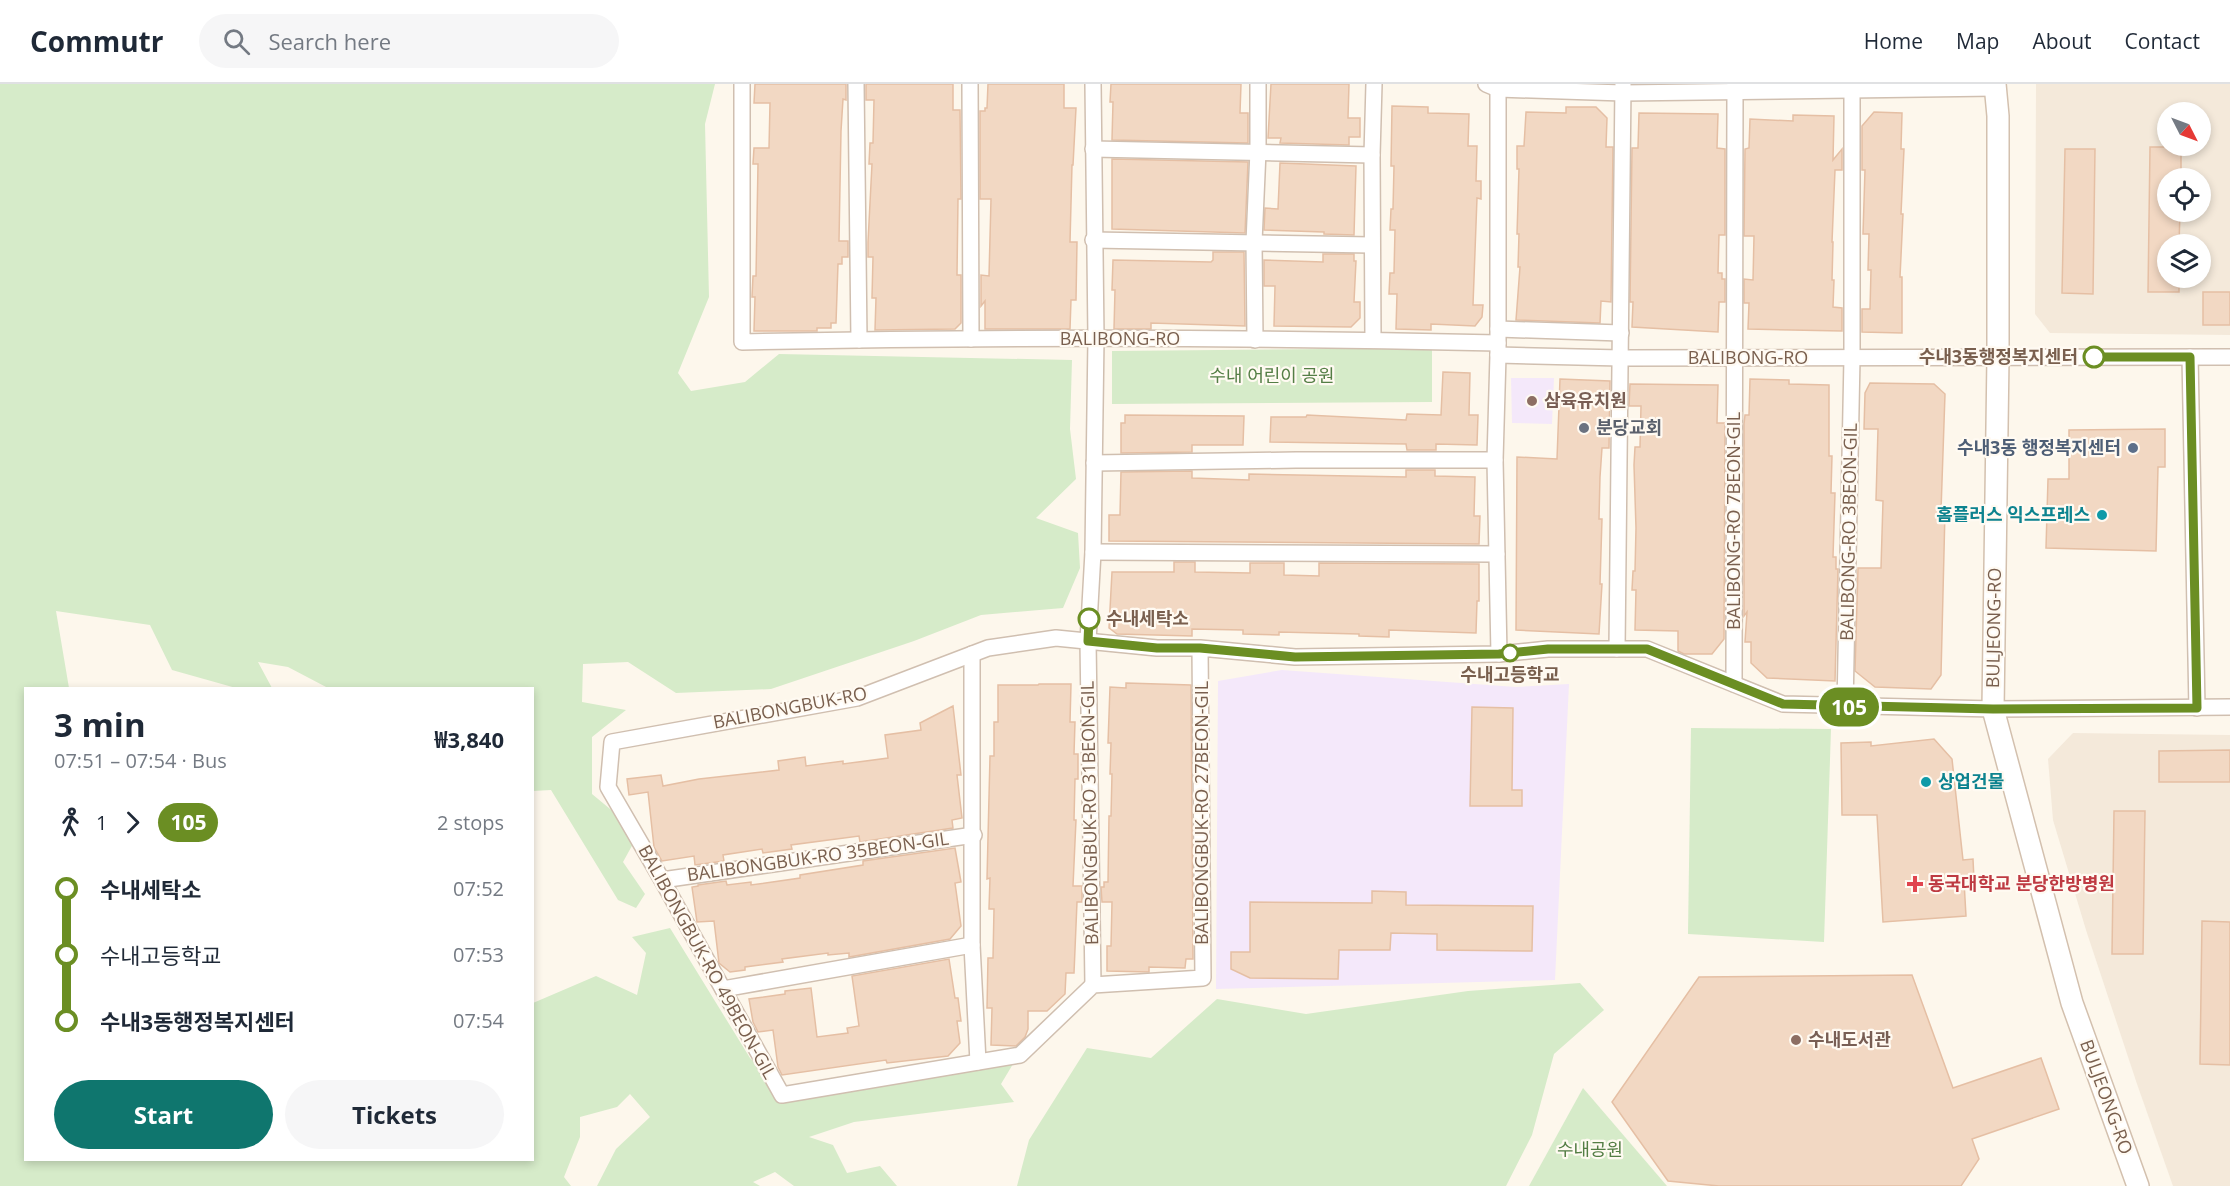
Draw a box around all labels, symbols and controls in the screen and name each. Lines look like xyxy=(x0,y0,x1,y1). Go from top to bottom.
search box xyxy=(199,14,619,68)
text: Commutr xyxy=(30,22,163,60)
icon: search xyxy=(220,25,253,58)
text: Search here xyxy=(268,26,391,56)
text: Home xyxy=(1864,27,1923,55)
text: Map xyxy=(1956,27,1999,55)
text: About xyxy=(2032,27,2092,55)
text: Contact xyxy=(2125,27,2200,55)
north arrow xyxy=(2157,102,2211,156)
map controls xyxy=(2157,102,2211,288)
button: locate xyxy=(2157,168,2211,222)
button: layers xyxy=(2157,234,2211,288)
street label: BALIBONG-RO xyxy=(1060,326,1180,350)
place label: 수내3동행정복지센터 xyxy=(1919,344,2078,368)
street label: BALIBONG-RO xyxy=(1688,345,1808,369)
marker: 수내3동행정복지센터 xyxy=(2083,346,2105,368)
park label: 수내 어린이 공원 xyxy=(1209,363,1335,387)
place label: 삼육유치원 xyxy=(1544,388,1627,412)
marker: 삼육유치원 xyxy=(1525,394,1539,408)
street label: BALIBONG-RO 7BEON-GIL xyxy=(1721,412,1745,630)
place label: 분당교회 xyxy=(1596,415,1662,439)
marker: 분당교회 xyxy=(1577,421,1591,435)
street label: BALIBONG-RO 3BEON-GIL xyxy=(1834,423,1862,641)
place label: 수내3동 행정복지센터 xyxy=(1957,435,2121,459)
marker: 수내3동 행정복지센터 xyxy=(2126,441,2140,455)
place label: 홈플러스 익스프레스 xyxy=(1936,502,2090,526)
marker: 홈플러스 익스프레스 xyxy=(2095,508,2109,522)
street label: BULJEONG-RO xyxy=(1980,568,2006,688)
place label: 수내세탁소 xyxy=(1106,606,1189,630)
marker: 수내세탁소 xyxy=(1078,608,1100,630)
marker: 수내고등학교 xyxy=(1501,644,1519,662)
place label: 수내고등학교 xyxy=(1460,662,1560,686)
street label: BALIBONGBUK-RO xyxy=(711,680,869,734)
street label: BALIBONGBUK-RO 31BEON-GIL xyxy=(1075,681,1103,945)
street label: BALIBONGBUK-RO 27BEON-GIL xyxy=(1189,681,1213,945)
line badge: 105 xyxy=(1814,688,1884,726)
text: 105 xyxy=(1831,693,1867,721)
text: 3 min xyxy=(54,702,146,747)
text: ₩3,840 xyxy=(434,724,504,754)
text: 07:51 – 07:54 · Bus xyxy=(54,747,227,774)
place label: 상업건물 xyxy=(1938,769,2004,793)
marker: 상업건물 xyxy=(1919,775,1933,789)
icon: walk xyxy=(54,806,87,839)
icon: forward xyxy=(116,806,149,839)
text: 105 xyxy=(170,808,206,836)
text: 1 xyxy=(96,809,107,836)
text: 2 stops xyxy=(437,809,504,836)
street label: BALIBONGBUK-RO 35BEON-GIL xyxy=(685,826,950,886)
street label: BALIBONGBUK-RO 49BEON-GIL xyxy=(633,840,782,1083)
place label: 동국대학교 분당한방병원 xyxy=(1928,871,2115,895)
text: 수내세탁소 xyxy=(100,874,201,904)
text: 07:52 xyxy=(453,875,504,902)
marker: 동국대학교 분당한방병원 xyxy=(1906,875,1924,893)
text: 수내고등학교 xyxy=(100,940,221,970)
text: 07:53 xyxy=(453,941,504,968)
text: 수내3동행정복지센터 xyxy=(100,1006,295,1036)
text: 07:54 xyxy=(453,1007,504,1034)
place label: 수내도서관 xyxy=(1808,1027,1891,1051)
marker: 수내도서관 xyxy=(1789,1033,1803,1047)
street label: BULJEONG-RO xyxy=(2075,1036,2139,1157)
button: Start xyxy=(54,1080,273,1149)
button: Tickets xyxy=(285,1080,504,1149)
park label: 수내공원 xyxy=(1557,1137,1623,1161)

